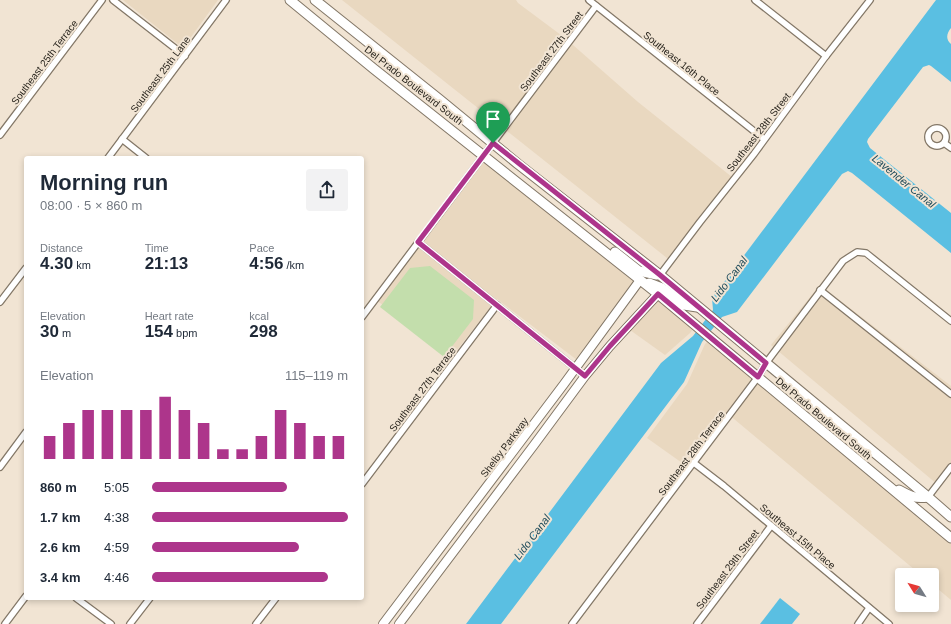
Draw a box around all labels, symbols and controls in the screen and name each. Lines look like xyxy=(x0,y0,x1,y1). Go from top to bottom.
street label: Southeast 27th Street xyxy=(518,9,585,93)
street label: Southeast 25th Terrace xyxy=(9,17,80,107)
street label: Southeast 16th Place xyxy=(641,29,722,98)
street label: Southeast 25th Lane xyxy=(128,34,193,114)
street label: Del Prado Boulevard South xyxy=(363,44,465,127)
street label: Southeast 28th Street xyxy=(724,91,793,174)
pin xyxy=(476,102,510,143)
icon: arrive xyxy=(482,108,504,130)
water label: Lavender Canal xyxy=(870,152,938,210)
button: share xyxy=(306,169,348,211)
text: Morning run xyxy=(40,170,168,195)
text: 08:00 · 5 × 860 m xyxy=(40,198,142,213)
text: Distance xyxy=(40,242,83,254)
text: Time xyxy=(145,242,169,254)
text: Pace xyxy=(249,242,274,254)
text: 4.30 xyxy=(40,254,73,273)
text: 21:13 xyxy=(145,254,188,273)
text: 4:56 xyxy=(249,254,283,273)
water label: Lido Canal xyxy=(708,254,750,304)
text: km xyxy=(73,259,91,271)
text: /km xyxy=(283,259,304,271)
text: Elevation xyxy=(40,310,85,322)
text: Heart rate xyxy=(145,310,194,322)
text: kcal xyxy=(249,310,269,322)
text: 30 xyxy=(40,322,59,341)
text: 154 xyxy=(145,322,173,341)
text: 298 xyxy=(249,322,278,341)
text: m xyxy=(59,327,71,339)
text: bpm xyxy=(173,327,198,339)
street label: Southeast 27th Terrace xyxy=(387,344,458,434)
text: Elevation xyxy=(40,368,93,383)
text: 115–119 m xyxy=(285,368,348,383)
street label: Del Prado Boulevard South xyxy=(774,375,874,462)
street label: Southeast 28th Terrace xyxy=(656,408,727,498)
street label: Shelby Parkway xyxy=(478,415,530,479)
text: 860 m xyxy=(40,480,77,495)
text: 5:05 xyxy=(104,480,129,495)
street label: Southeast 15th Place xyxy=(758,502,838,571)
text: 1.7 km xyxy=(40,510,80,525)
text: 4:38 xyxy=(104,510,129,525)
water label: Lido Canal xyxy=(511,512,553,562)
street label: Southeast 29th Street xyxy=(694,527,761,611)
text: 2.6 km xyxy=(40,540,80,555)
text: 4:59 xyxy=(104,540,129,555)
north arrow xyxy=(895,568,939,612)
map controls xyxy=(895,568,939,612)
text: 3.4 km xyxy=(40,570,80,585)
text: 4:46 xyxy=(104,570,129,585)

